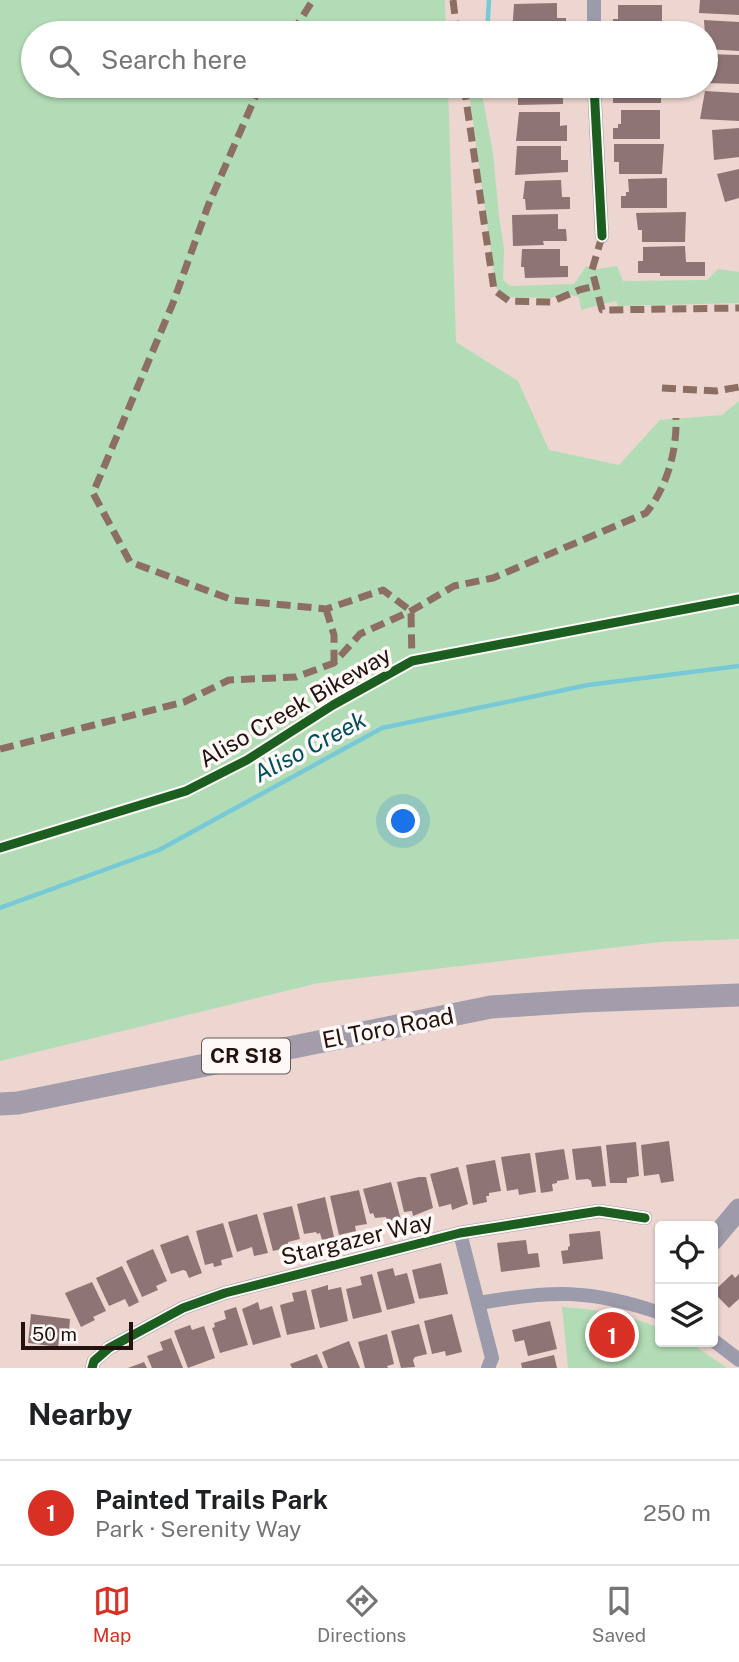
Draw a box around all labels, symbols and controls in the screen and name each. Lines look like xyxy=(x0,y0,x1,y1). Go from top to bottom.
search box xyxy=(21,21,718,98)
icon: search xyxy=(45,41,83,79)
text: Search here xyxy=(101,44,247,75)
street label: Aliso Creek Bikeway xyxy=(194,641,396,773)
water label: Aliso Creek xyxy=(249,705,371,789)
your location xyxy=(386,804,420,838)
street label: El Toro Road xyxy=(320,1002,456,1053)
road number: CR S18 xyxy=(202,1038,290,1074)
street label: Stargazer Way xyxy=(278,1207,436,1270)
map controls xyxy=(655,1221,718,1347)
button: locate xyxy=(655,1221,718,1284)
button: layers xyxy=(655,1284,718,1347)
pin: 1 xyxy=(589,1309,635,1361)
scale bar xyxy=(21,1319,133,1351)
text: 50 m xyxy=(32,1323,77,1345)
text: Nearby xyxy=(28,1396,132,1432)
text: Painted Trails Park xyxy=(95,1484,328,1515)
text: 1 xyxy=(46,1499,56,1526)
text: 250 m xyxy=(643,1499,711,1526)
text: Park · Serenity Way xyxy=(95,1515,301,1542)
tab: Map xyxy=(93,1582,131,1646)
tab: Directions xyxy=(317,1582,406,1646)
tab: Saved xyxy=(592,1582,646,1646)

